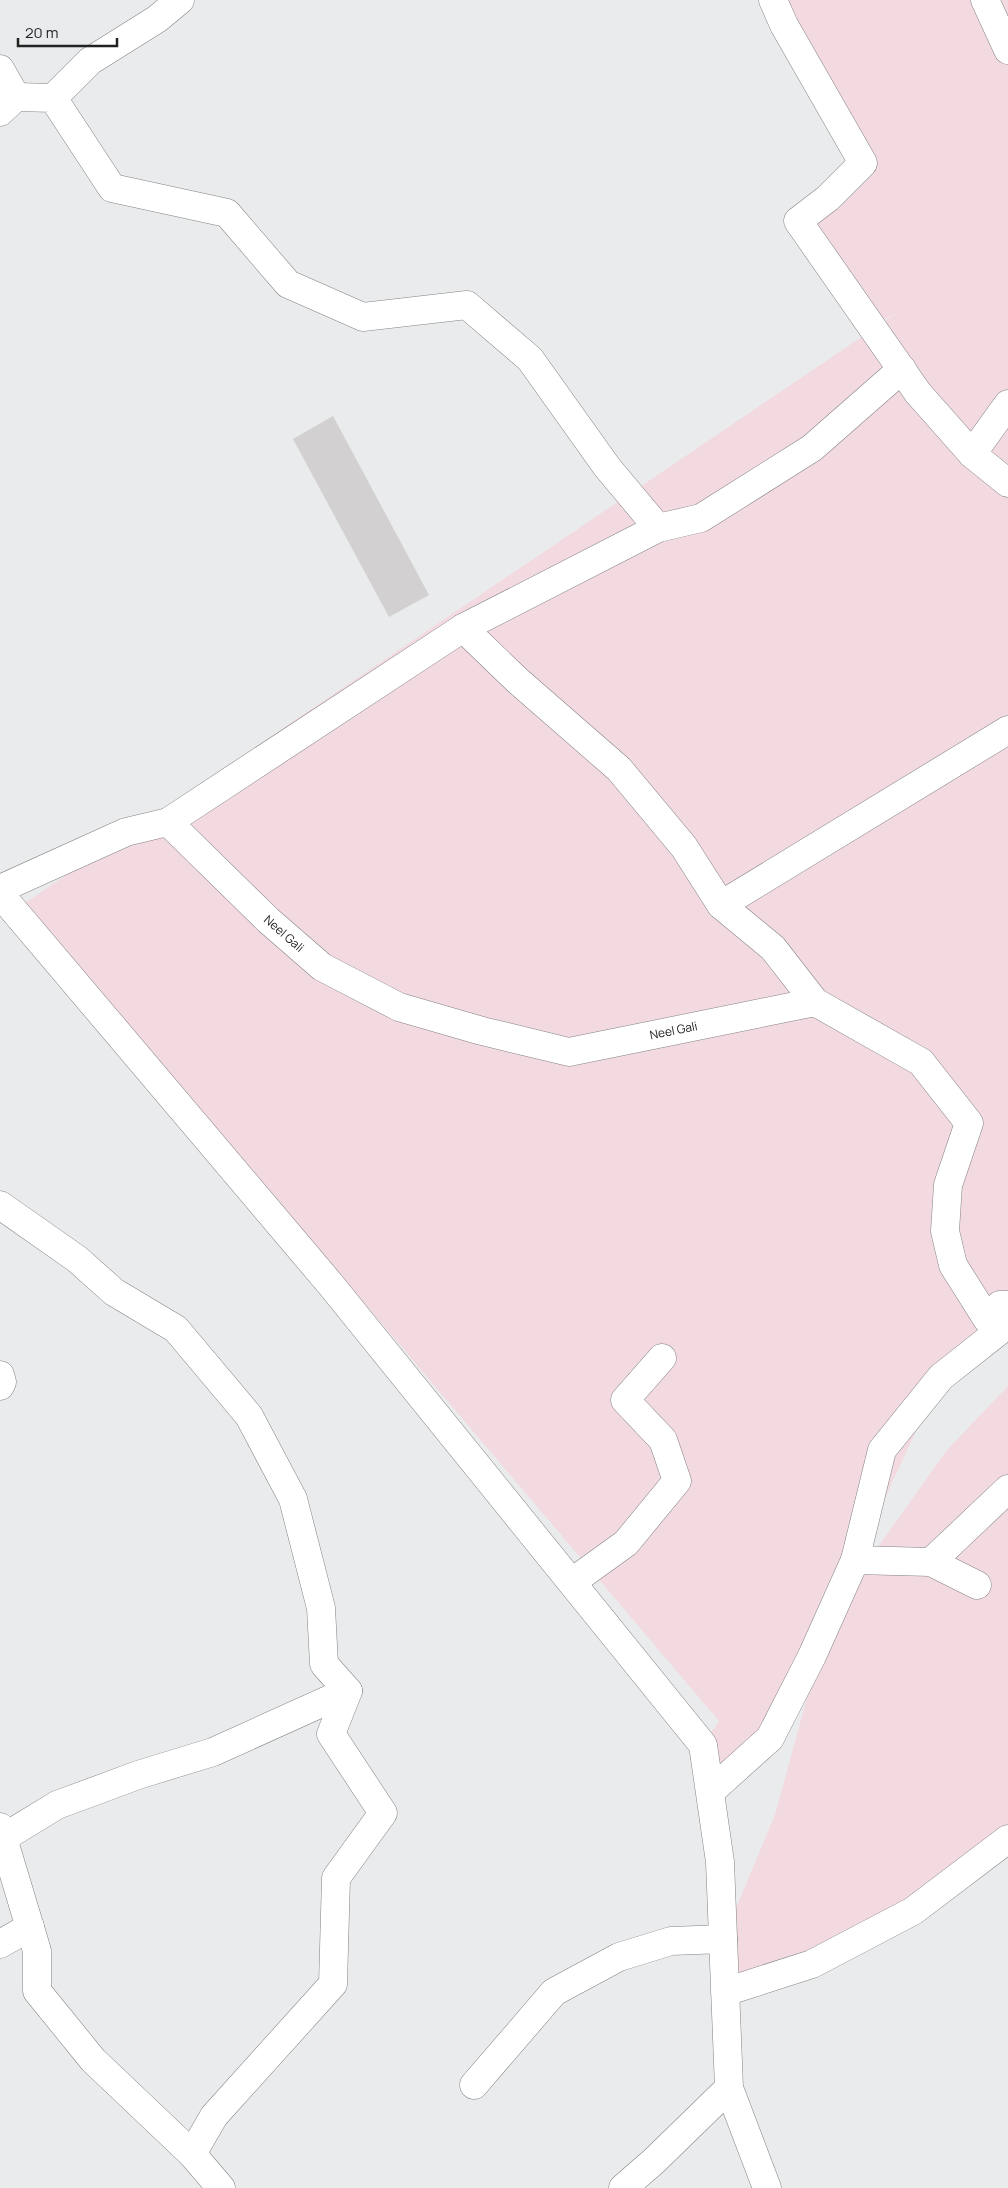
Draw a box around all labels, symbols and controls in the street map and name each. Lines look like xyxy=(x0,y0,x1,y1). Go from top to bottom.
scale bar xyxy=(18,15,116,47)
text: 20 m xyxy=(25,22,58,43)
street label: Neel Gali xyxy=(260,911,308,956)
street label: Neel Gali xyxy=(648,1017,699,1043)

